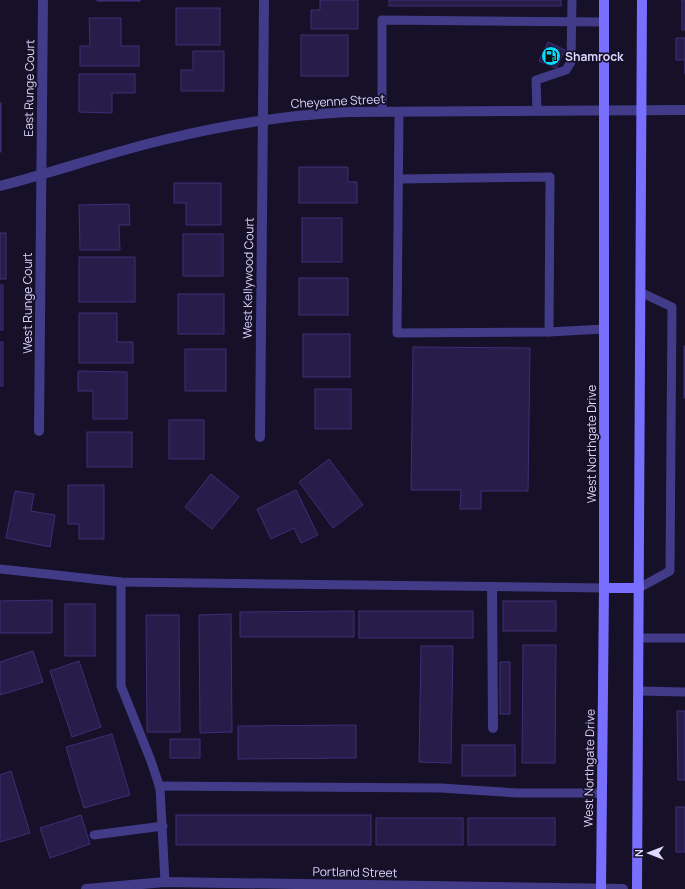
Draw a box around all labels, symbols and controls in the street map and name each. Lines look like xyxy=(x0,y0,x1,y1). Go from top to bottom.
street label: East Runge Court xyxy=(20,39,38,137)
fuel station icon: Shamrock xyxy=(540,45,562,67)
place label: Shamrock xyxy=(565,48,624,65)
street label: Cheyenne Street xyxy=(290,90,386,112)
street label: West Kellywood Court xyxy=(238,217,258,339)
street label: West Runge Court xyxy=(19,252,36,354)
street label: West Northgate Drive xyxy=(583,385,600,503)
street label: West Northgate Drive xyxy=(579,709,599,827)
north arrow xyxy=(629,833,669,873)
text: N xyxy=(631,849,646,857)
street label: Portland Street xyxy=(312,863,398,881)

